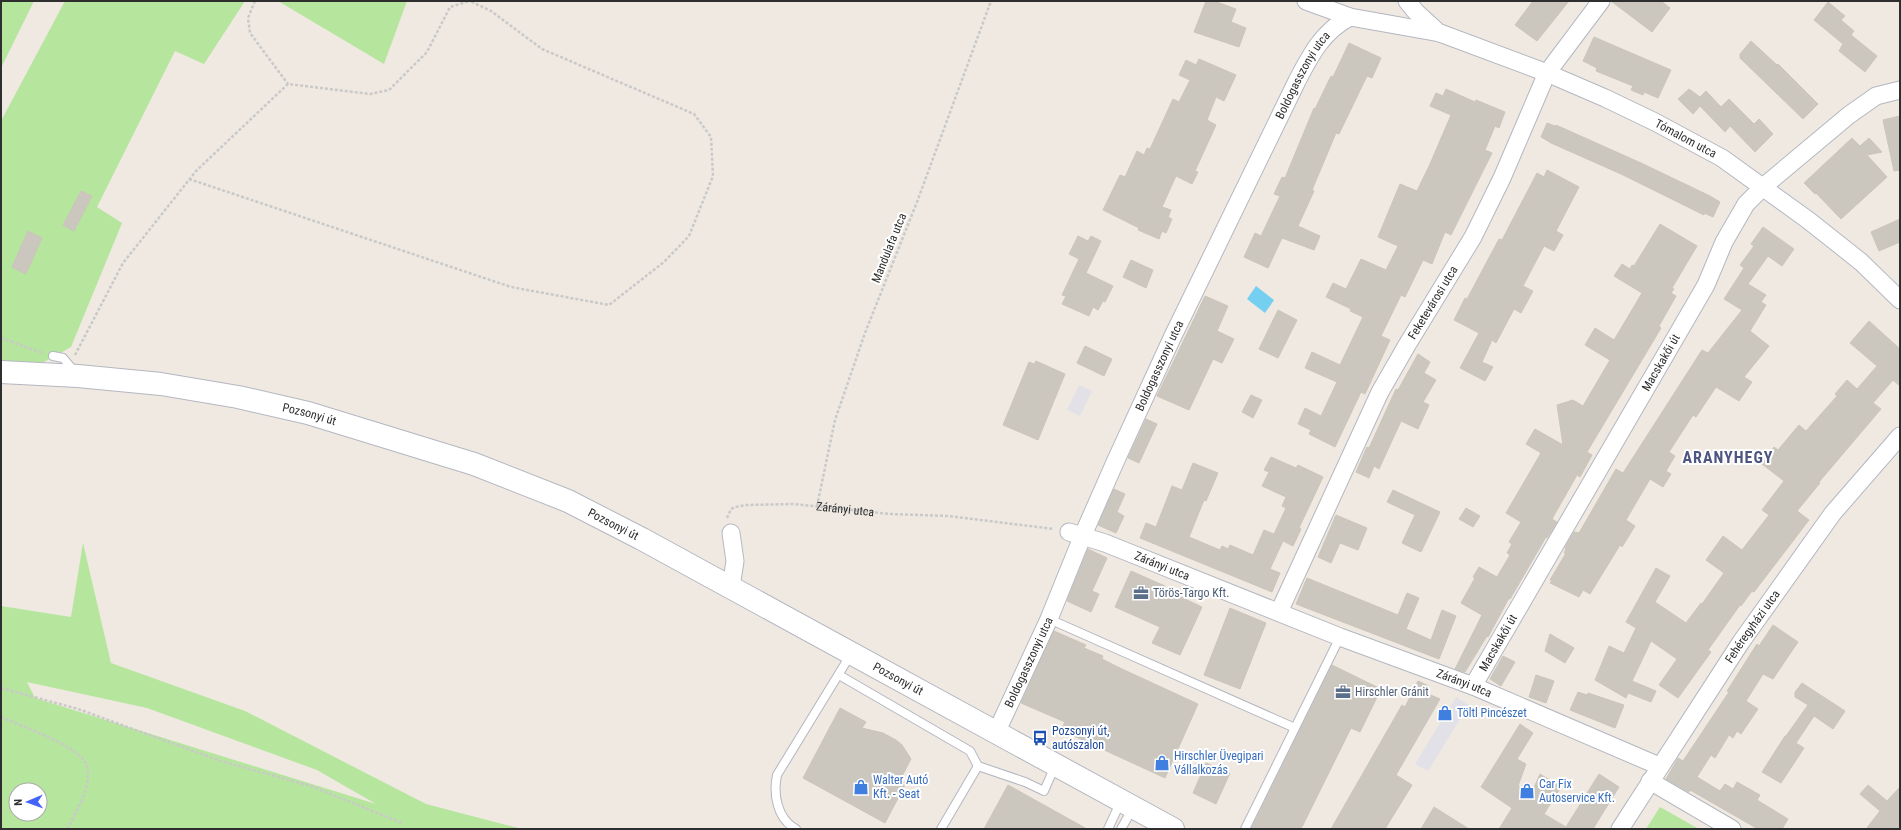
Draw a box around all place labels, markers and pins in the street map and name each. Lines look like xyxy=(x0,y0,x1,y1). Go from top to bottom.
office icon: Törös-Targo Kft. xyxy=(1132,584,1150,602)
place label: Törös-Targo Kft. xyxy=(1153,586,1229,600)
office icon: Hirschler Gránit xyxy=(1334,683,1352,701)
place label: Hirschler Gránit xyxy=(1355,685,1429,699)
shop icon: Töltl Pincészet xyxy=(1436,704,1454,722)
place label: Töltl Pincészet xyxy=(1457,706,1527,720)
place label: Pozsonyi út, autószalon xyxy=(1052,724,1109,752)
bus stop icon: Pozsonyi út, autószalon xyxy=(1031,729,1049,747)
place label: Hirschler Üvegipari Vállalkozás xyxy=(1174,748,1264,777)
shop icon: Hirschler Üvegipari Vállalkozás xyxy=(1153,754,1171,772)
place label: Walter Autó Kft. - Seat xyxy=(873,773,928,801)
place label: Car Fix Autoservice Kft. xyxy=(1539,777,1615,805)
shop icon: Walter Autó Kft. - Seat xyxy=(852,778,870,796)
shop icon: Car Fix Autoservice Kft. xyxy=(1518,782,1536,800)

